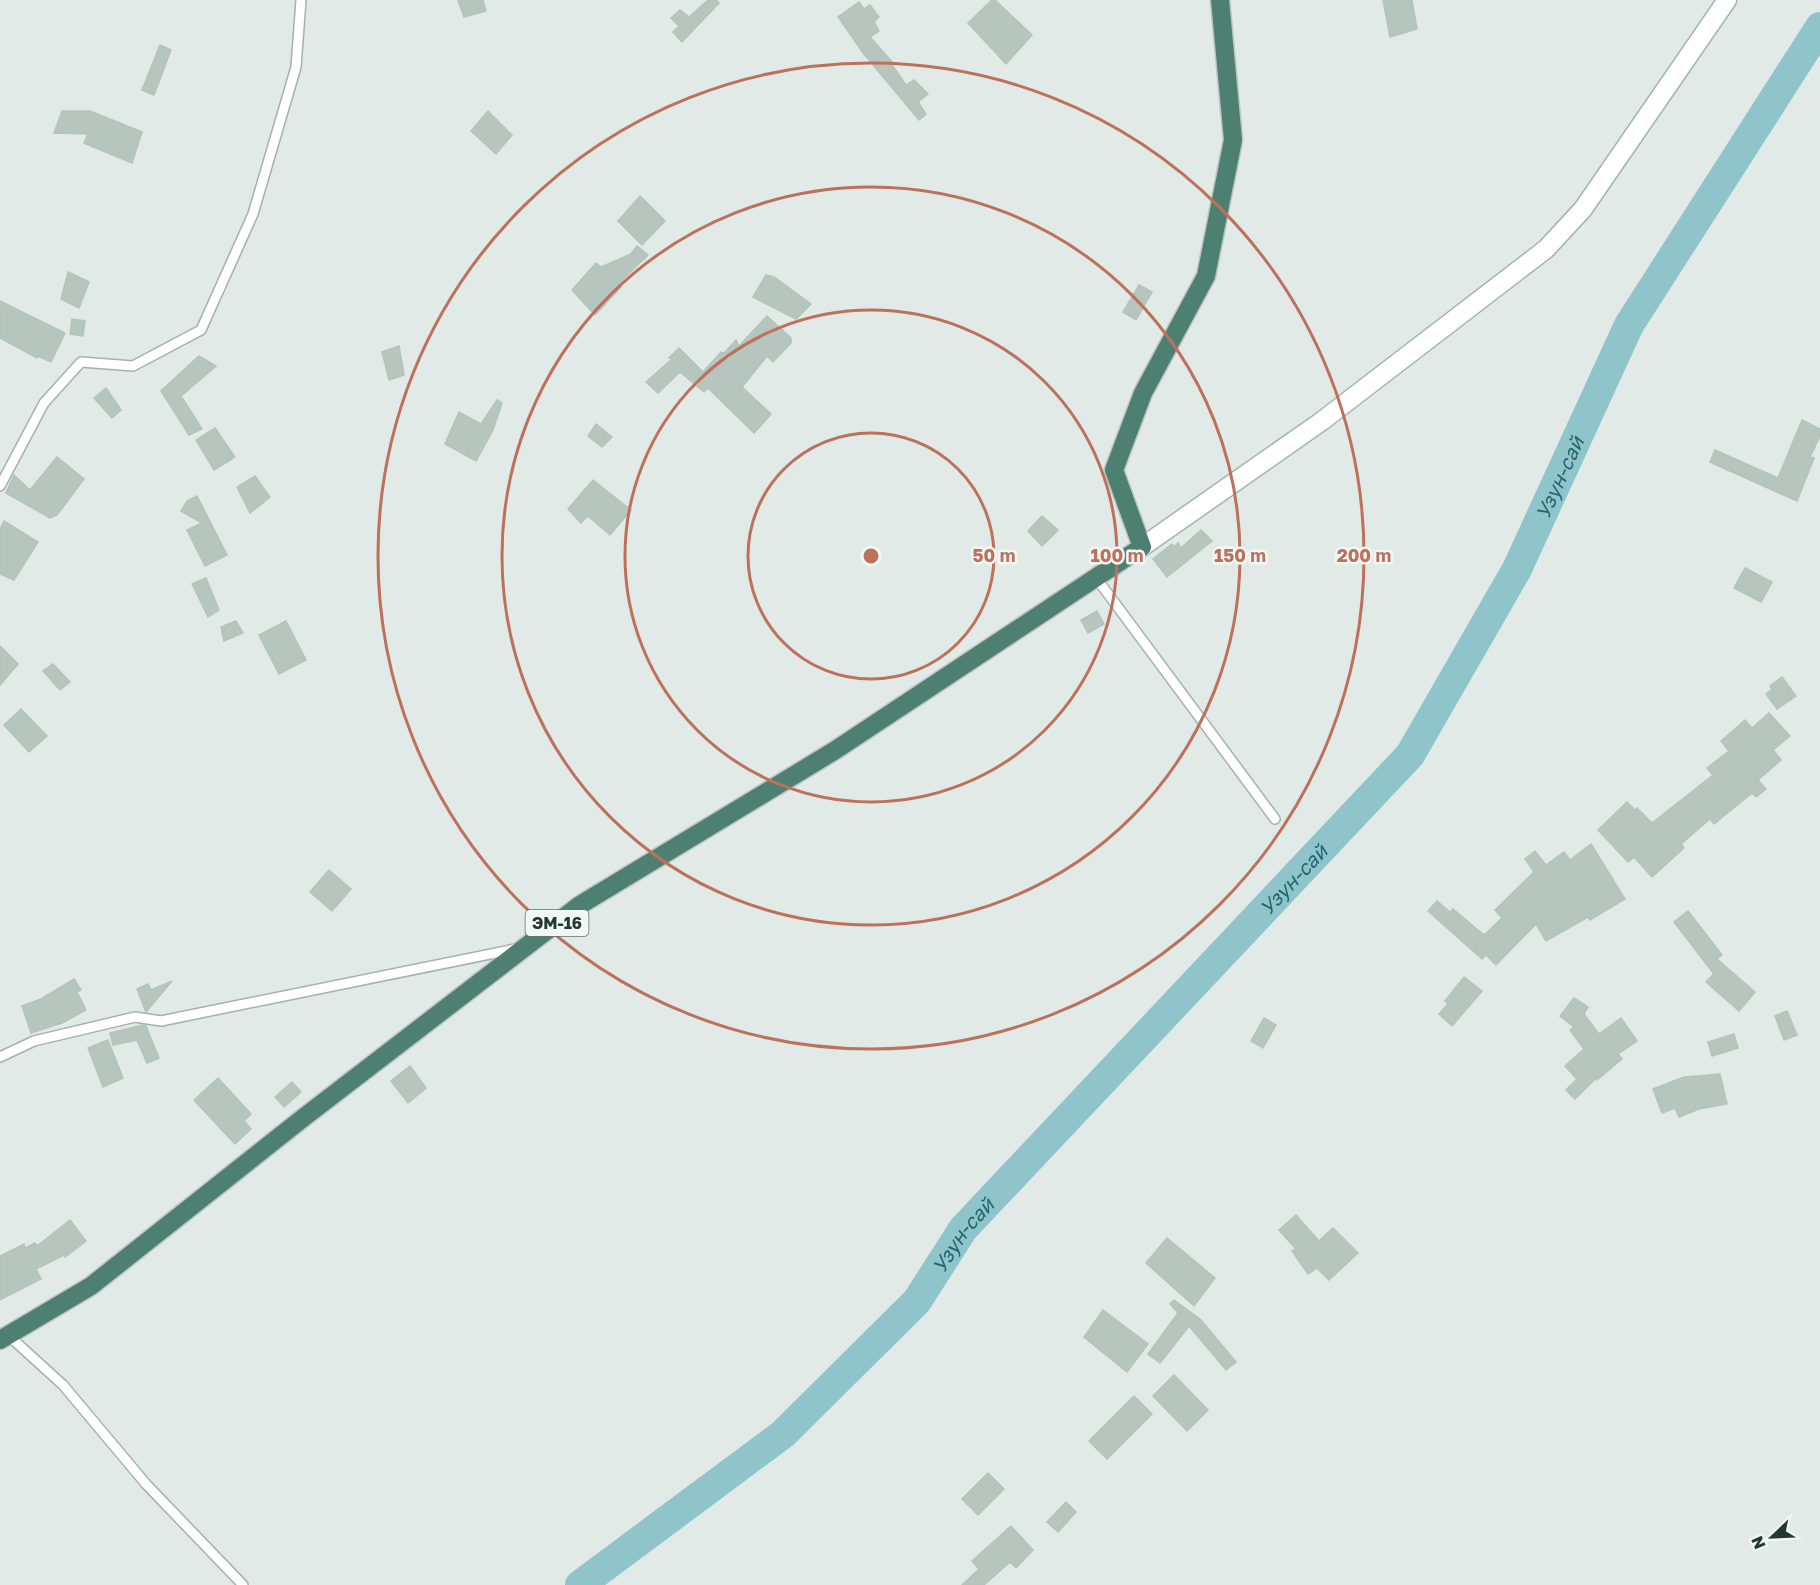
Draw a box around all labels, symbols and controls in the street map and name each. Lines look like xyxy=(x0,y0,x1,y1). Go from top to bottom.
water label: Узун-сай xyxy=(1530,431,1589,522)
text: 50 m xyxy=(973,544,1015,566)
text: 100 m xyxy=(1091,544,1143,566)
text: 150 m xyxy=(1214,544,1266,566)
text: 200 m xyxy=(1337,544,1391,566)
centre of rings xyxy=(861,546,881,566)
water label: Узун-сай xyxy=(1254,838,1333,919)
road number: ЭМ-16 xyxy=(526,910,588,936)
water label: Узун-сай xyxy=(926,1191,999,1277)
north arrow xyxy=(1742,1507,1802,1567)
text: N xyxy=(1747,1533,1770,1552)

